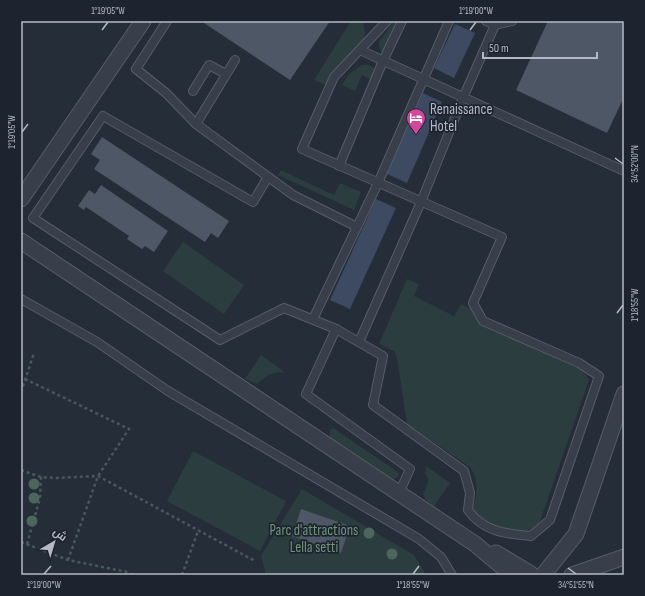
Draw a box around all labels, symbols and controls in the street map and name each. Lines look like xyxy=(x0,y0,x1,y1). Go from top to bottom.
text: 1°19'05"W xyxy=(91,5,125,17)
text: 1°19'00"W xyxy=(459,5,493,17)
scale bar xyxy=(483,34,597,60)
text: 50 m xyxy=(489,41,509,56)
place label: Renaissance Hotel xyxy=(430,100,492,136)
hotel icon: Renaissance Hotel xyxy=(405,107,427,135)
text: 1°19'05"W xyxy=(6,115,18,149)
text: 34°52'00"N xyxy=(629,145,641,183)
text: 1°18'55"W xyxy=(629,288,641,321)
park label: Parc d'attractions Lella setti xyxy=(269,521,359,557)
north arrow xyxy=(34,522,74,562)
text: ش xyxy=(50,525,69,544)
text: 1°19'00"W xyxy=(27,579,61,591)
text: 1°18'55"W xyxy=(397,579,430,591)
text: 34°51'55"N xyxy=(558,579,594,591)

